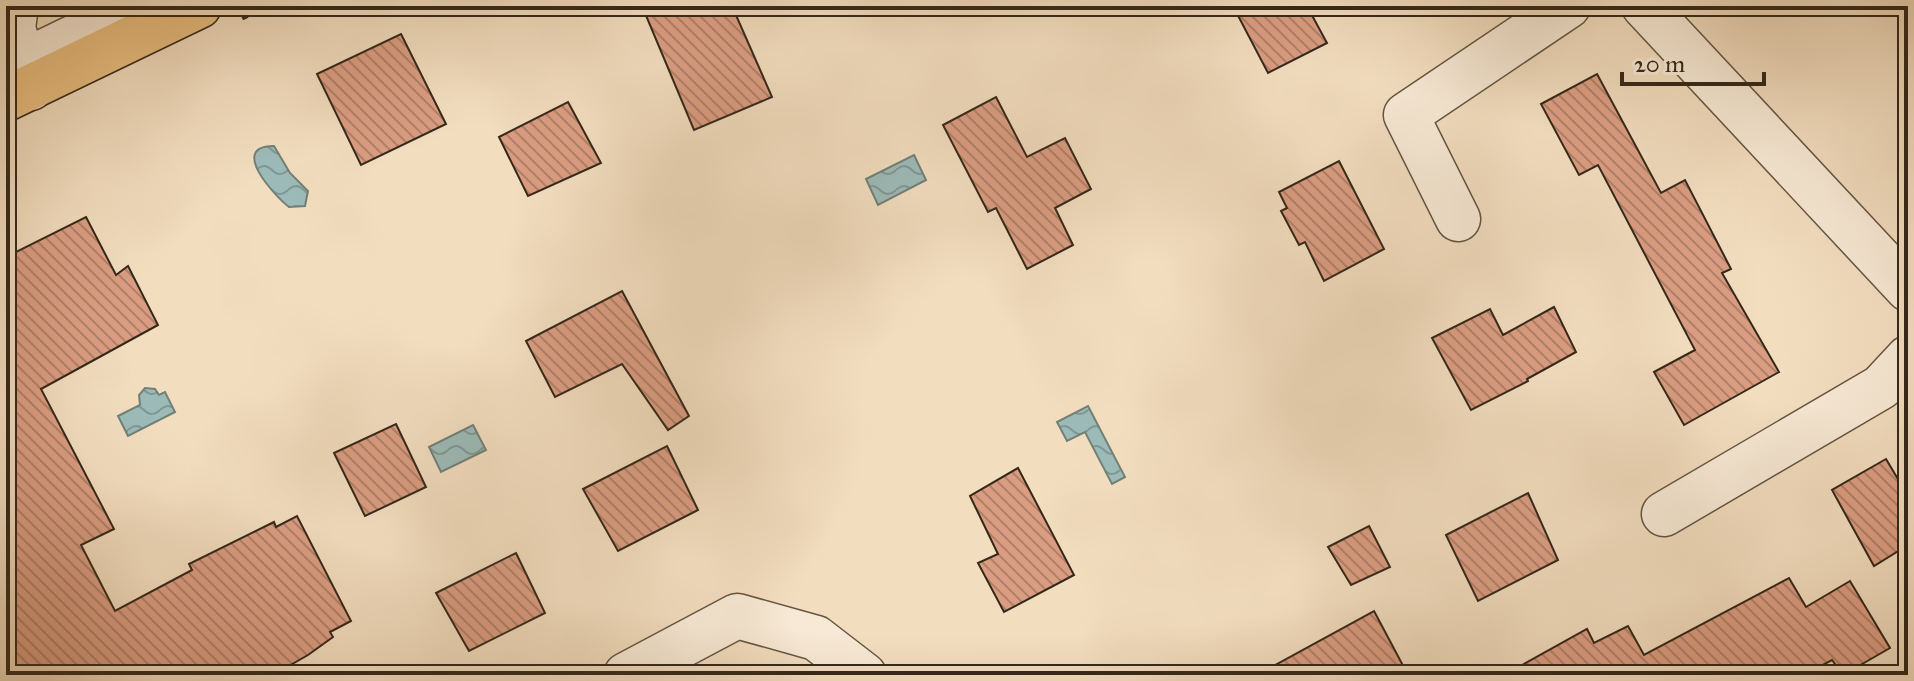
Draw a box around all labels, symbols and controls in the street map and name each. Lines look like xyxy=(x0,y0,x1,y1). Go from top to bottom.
scale bar xyxy=(1622,36,1764,86)
text: 20 m xyxy=(1634,49,1685,79)

